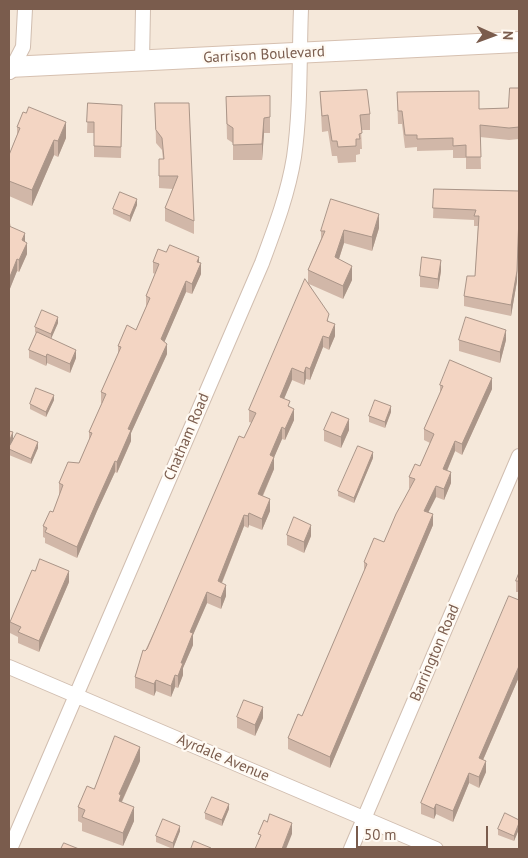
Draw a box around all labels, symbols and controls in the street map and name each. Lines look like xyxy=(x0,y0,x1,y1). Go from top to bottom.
north arrow xyxy=(468,10,518,60)
text: N xyxy=(499,31,517,40)
street label: Garrison Boulevard xyxy=(203,43,325,67)
street label: Chatham Road xyxy=(161,391,213,483)
street label: Barrington Road xyxy=(406,602,464,704)
street label: Ayrdale Avenue xyxy=(174,730,272,786)
scale bar xyxy=(358,816,490,848)
text: 50 m xyxy=(364,825,397,844)

